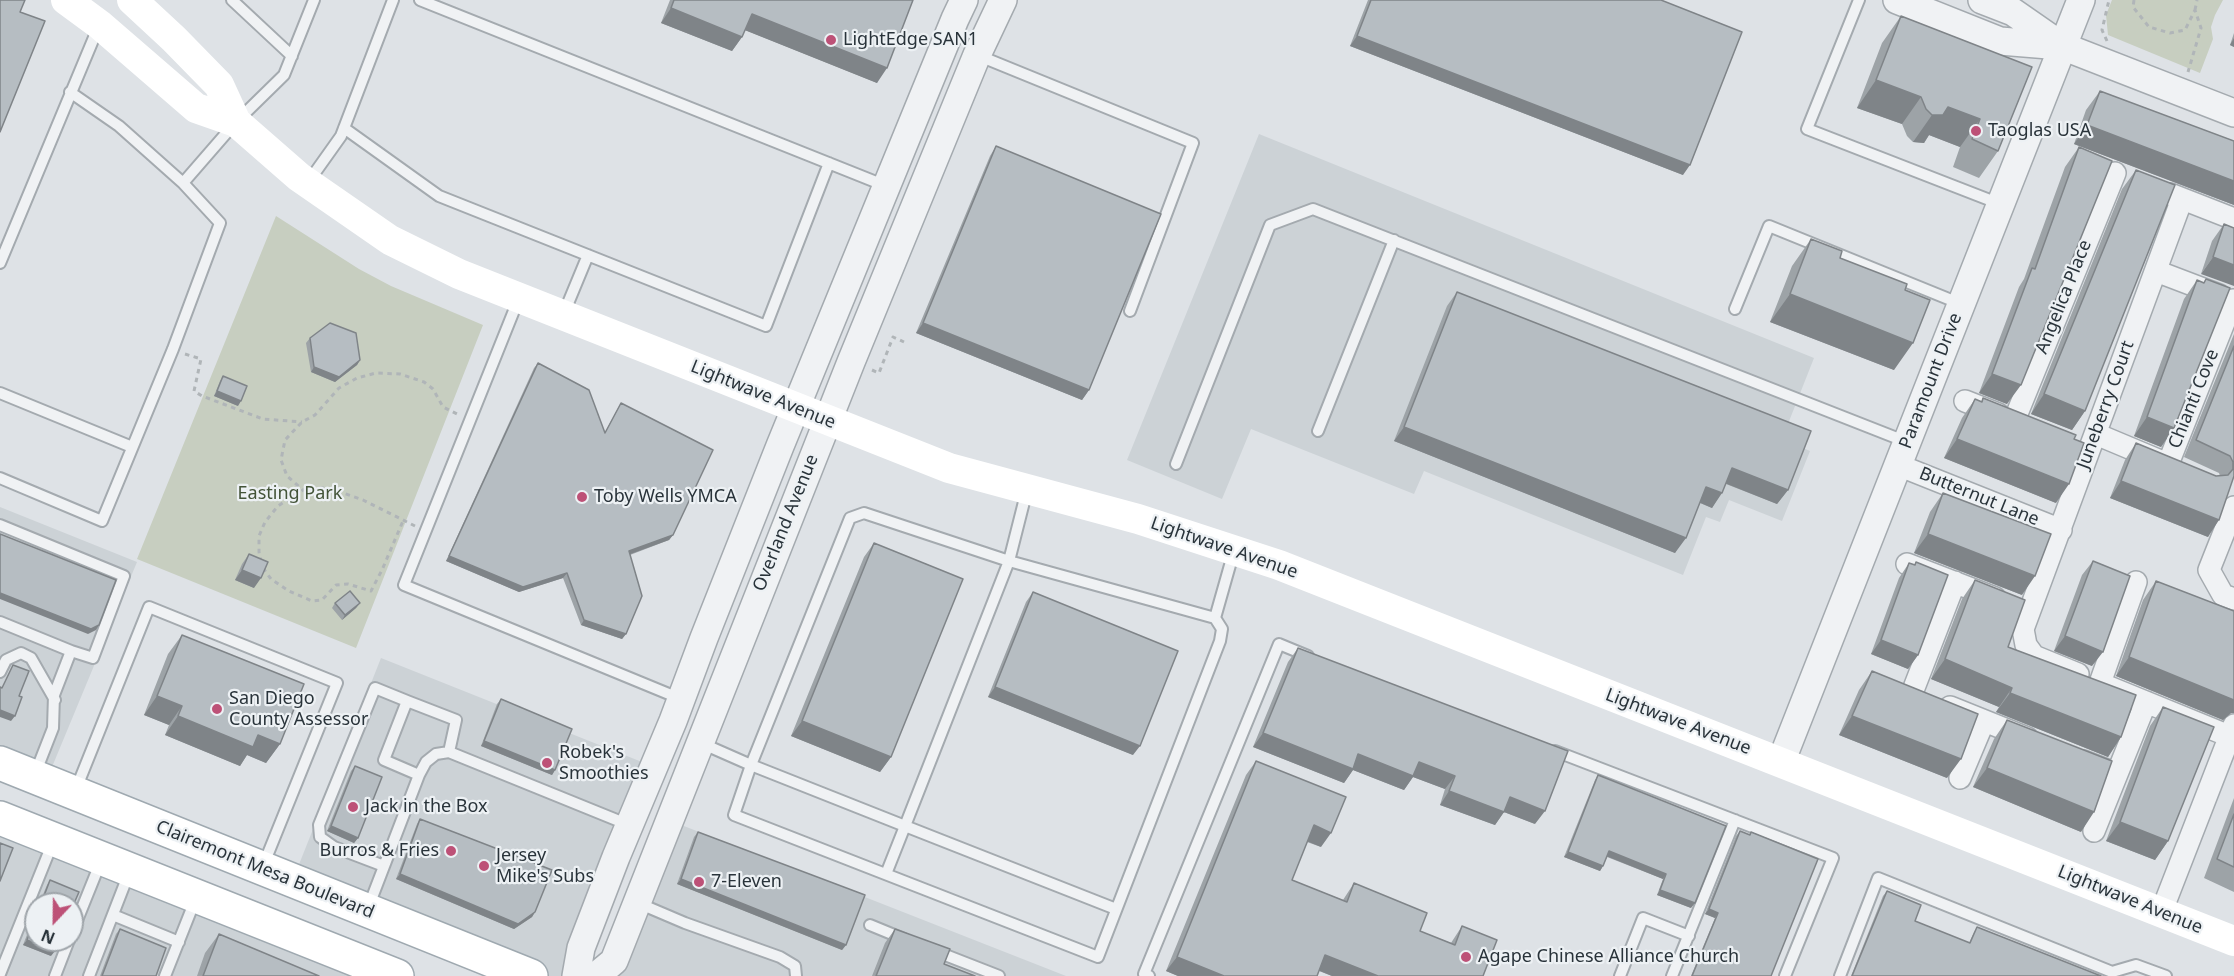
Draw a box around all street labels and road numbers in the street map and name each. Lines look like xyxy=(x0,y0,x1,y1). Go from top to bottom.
street label: Angelica Place xyxy=(2031,237,2097,357)
street label: Paramount Drive xyxy=(1895,310,1967,452)
street label: Juneberry Court xyxy=(2073,338,2139,472)
street label: Chianti Cove xyxy=(2164,346,2224,452)
street label: Lightwave Avenue xyxy=(687,356,839,434)
street label: Overland Avenue xyxy=(749,451,823,595)
street label: Butternut Lane xyxy=(1916,463,2042,531)
street label: Lightwave Avenue xyxy=(1148,513,1300,583)
street label: Lightwave Avenue xyxy=(1602,684,1754,760)
street label: Clairemont Mesa Boulevard xyxy=(153,816,377,924)
street label: Lightwave Avenue xyxy=(2054,861,2206,939)

